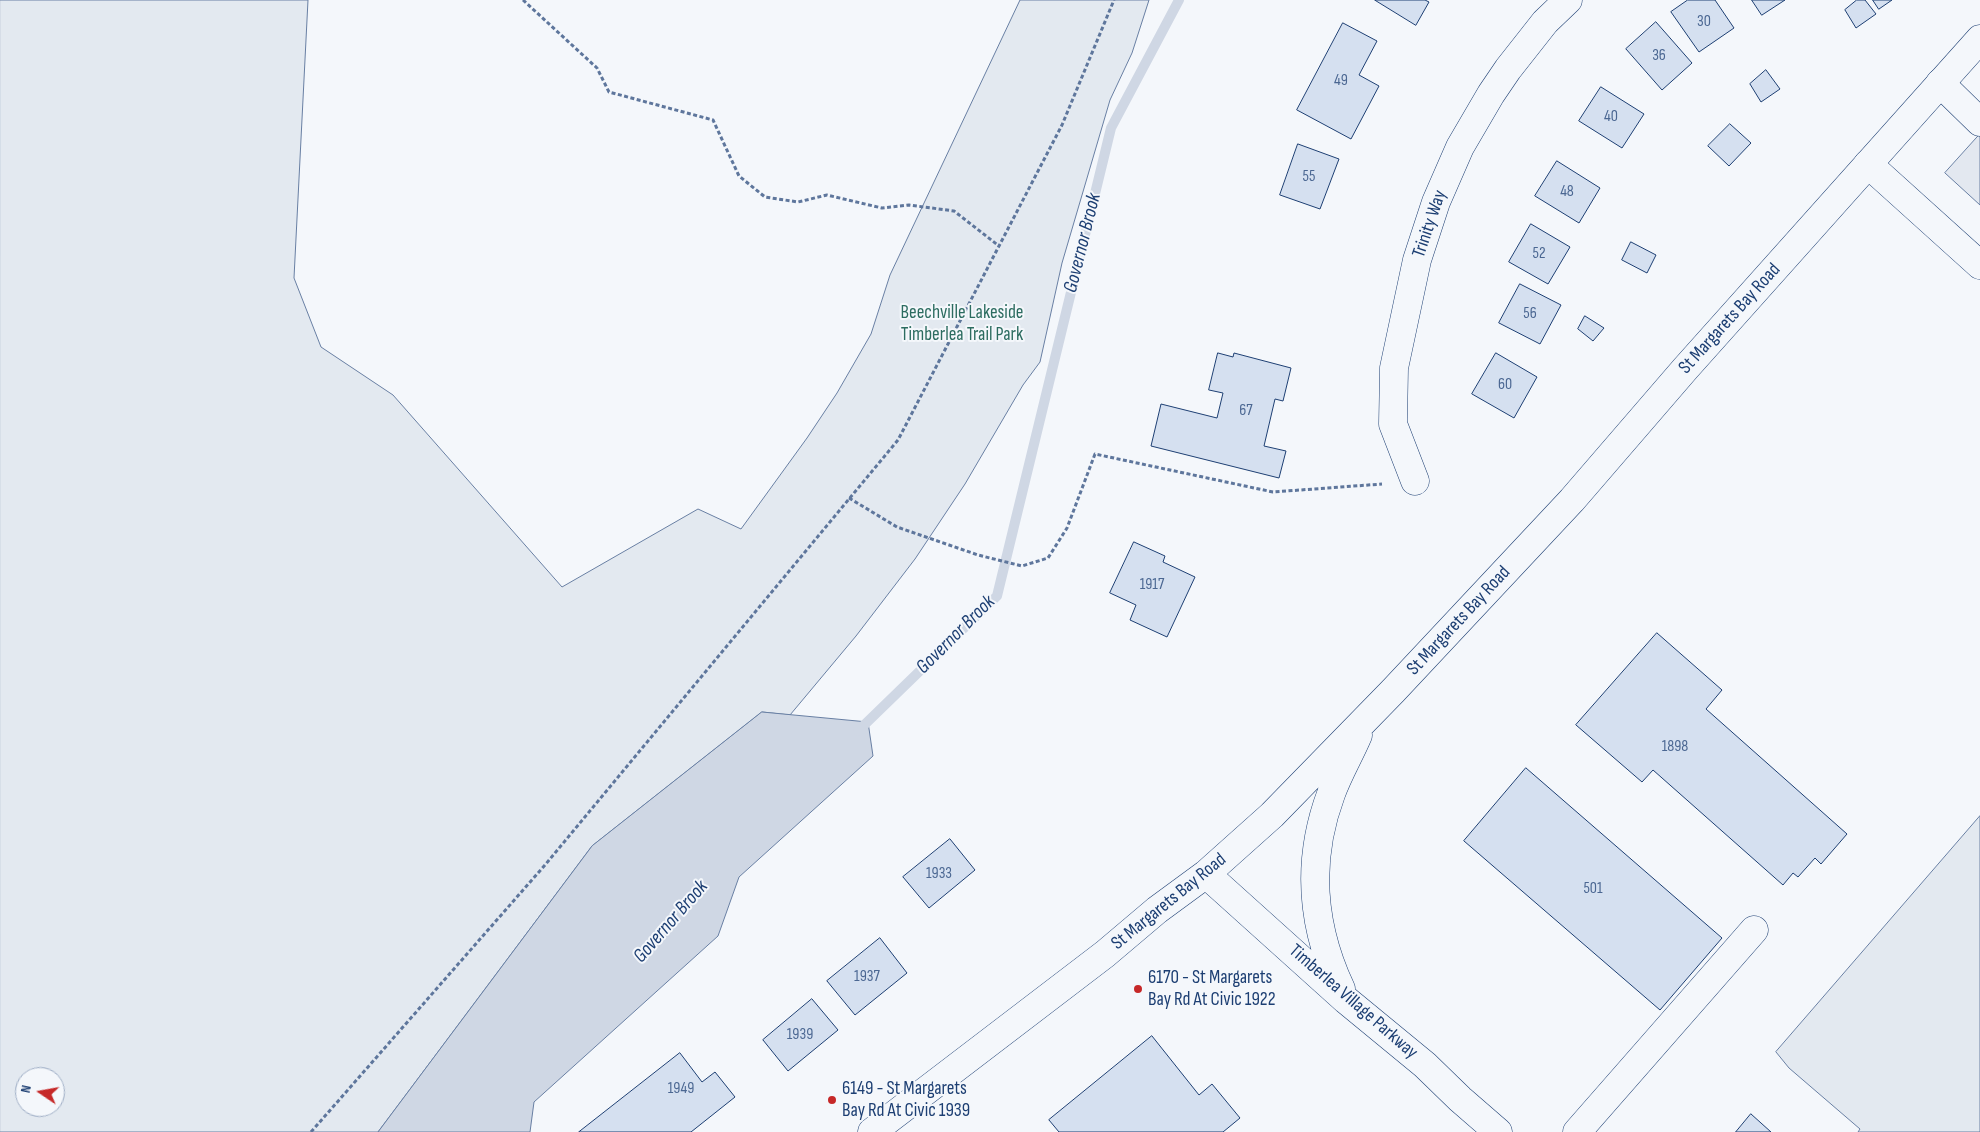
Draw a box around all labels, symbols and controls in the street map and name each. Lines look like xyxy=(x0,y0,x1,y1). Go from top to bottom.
house number: 30 xyxy=(1697,12,1711,32)
house number: 36 xyxy=(1652,46,1666,66)
house number: 49 xyxy=(1334,71,1348,91)
house number: 40 xyxy=(1604,107,1618,127)
house number: 55 xyxy=(1303,167,1315,187)
house number: 48 xyxy=(1560,182,1574,202)
street label: Trinity Way xyxy=(1408,187,1452,261)
water label: Governor Brook xyxy=(1059,191,1107,295)
house number: 52 xyxy=(1532,244,1546,264)
street label: St Margarets Bay Road xyxy=(1674,259,1786,379)
park label: Beechville Lakeside Timberlea Trail Park xyxy=(901,302,1023,346)
house number: 56 xyxy=(1523,304,1537,324)
house number: 60 xyxy=(1498,375,1512,395)
house number: 67 xyxy=(1239,401,1253,421)
street label: St Margarets Bay Road xyxy=(1403,562,1515,680)
house number: 1917 xyxy=(1140,575,1164,595)
water label: Governor Brook xyxy=(912,591,1000,679)
house number: 1898 xyxy=(1662,737,1688,757)
street label: St Margarets Bay Road xyxy=(1107,849,1231,955)
house number: 1933 xyxy=(926,864,952,884)
water label: Governor Brook xyxy=(629,876,713,968)
house number: 501 xyxy=(1583,879,1603,899)
street label: Timberlea Village Parkway xyxy=(1284,940,1422,1064)
house number: 1937 xyxy=(854,967,880,987)
place label: 6170 - St Margarets Bay Rd At Civic 1922 xyxy=(1148,967,1276,1011)
marker: 6170 - St Margarets Bay Rd At Civic 1922 xyxy=(1132,983,1144,995)
house number: 1939 xyxy=(787,1025,813,1045)
north arrow xyxy=(15,1067,65,1117)
place label: 6149 - St Margarets Bay Rd At Civic 1939 xyxy=(842,1078,970,1122)
house number: 1949 xyxy=(668,1079,694,1099)
text: N xyxy=(17,1084,35,1094)
marker: 6149 - St Margarets Bay Rd At Civic 1939 xyxy=(826,1094,838,1106)

